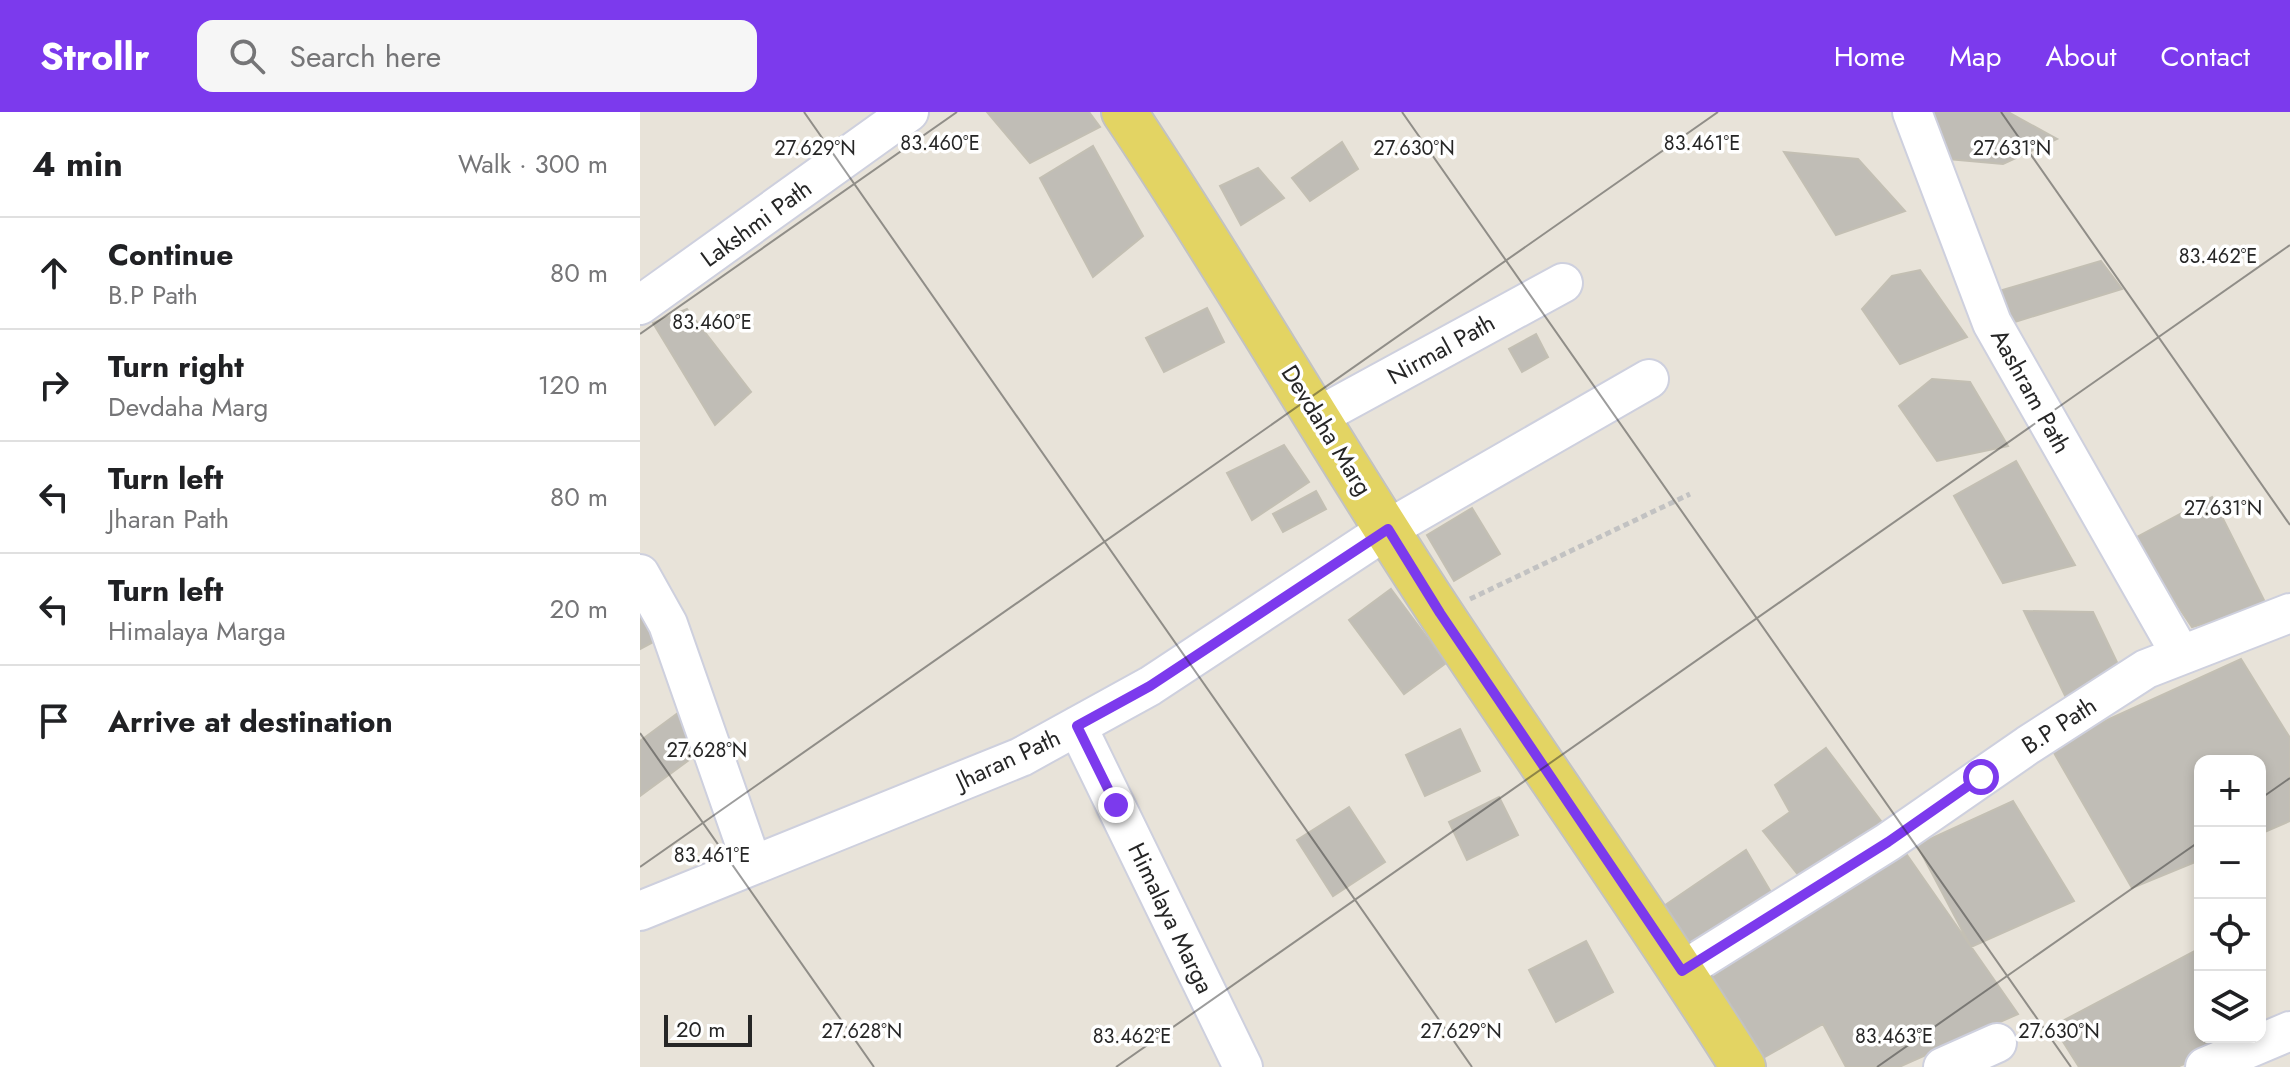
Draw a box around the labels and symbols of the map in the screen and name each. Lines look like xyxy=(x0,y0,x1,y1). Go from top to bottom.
text: 83.460°E xyxy=(900,129,980,158)
text: 83.461°E xyxy=(1664,129,1740,158)
text: 27.629°N xyxy=(774,134,856,163)
text: 27.630°N xyxy=(1373,134,1455,163)
text: 27.631°N xyxy=(1973,134,2051,163)
street label: Lakshmi Path xyxy=(693,171,819,275)
text: 83.462°E xyxy=(2179,242,2257,271)
street label: Nirmal Path xyxy=(1381,305,1501,393)
text: 83.460°E xyxy=(672,308,752,337)
street label: Aashram Path xyxy=(1982,322,2080,460)
street label: Devdaha Marg xyxy=(1273,358,1381,502)
text: 27.631°N xyxy=(2184,494,2262,523)
street label: B.P Path xyxy=(2015,688,2103,762)
street label: Jharan Path xyxy=(947,720,1066,800)
text: 27.628°N xyxy=(667,736,747,765)
route start xyxy=(1963,759,1999,795)
route end xyxy=(1098,787,1134,823)
street label: Himalaya Marga xyxy=(1119,837,1223,999)
text: 83.461°E xyxy=(674,841,750,870)
scale bar xyxy=(664,1011,752,1047)
text: 27.628°N xyxy=(822,1017,902,1046)
text: 27.629°N xyxy=(1420,1017,1502,1046)
text: 27.630°N xyxy=(2018,1017,2100,1046)
text: 83.462°E xyxy=(1093,1022,1171,1051)
text: 83.463°E xyxy=(1855,1022,1933,1051)

